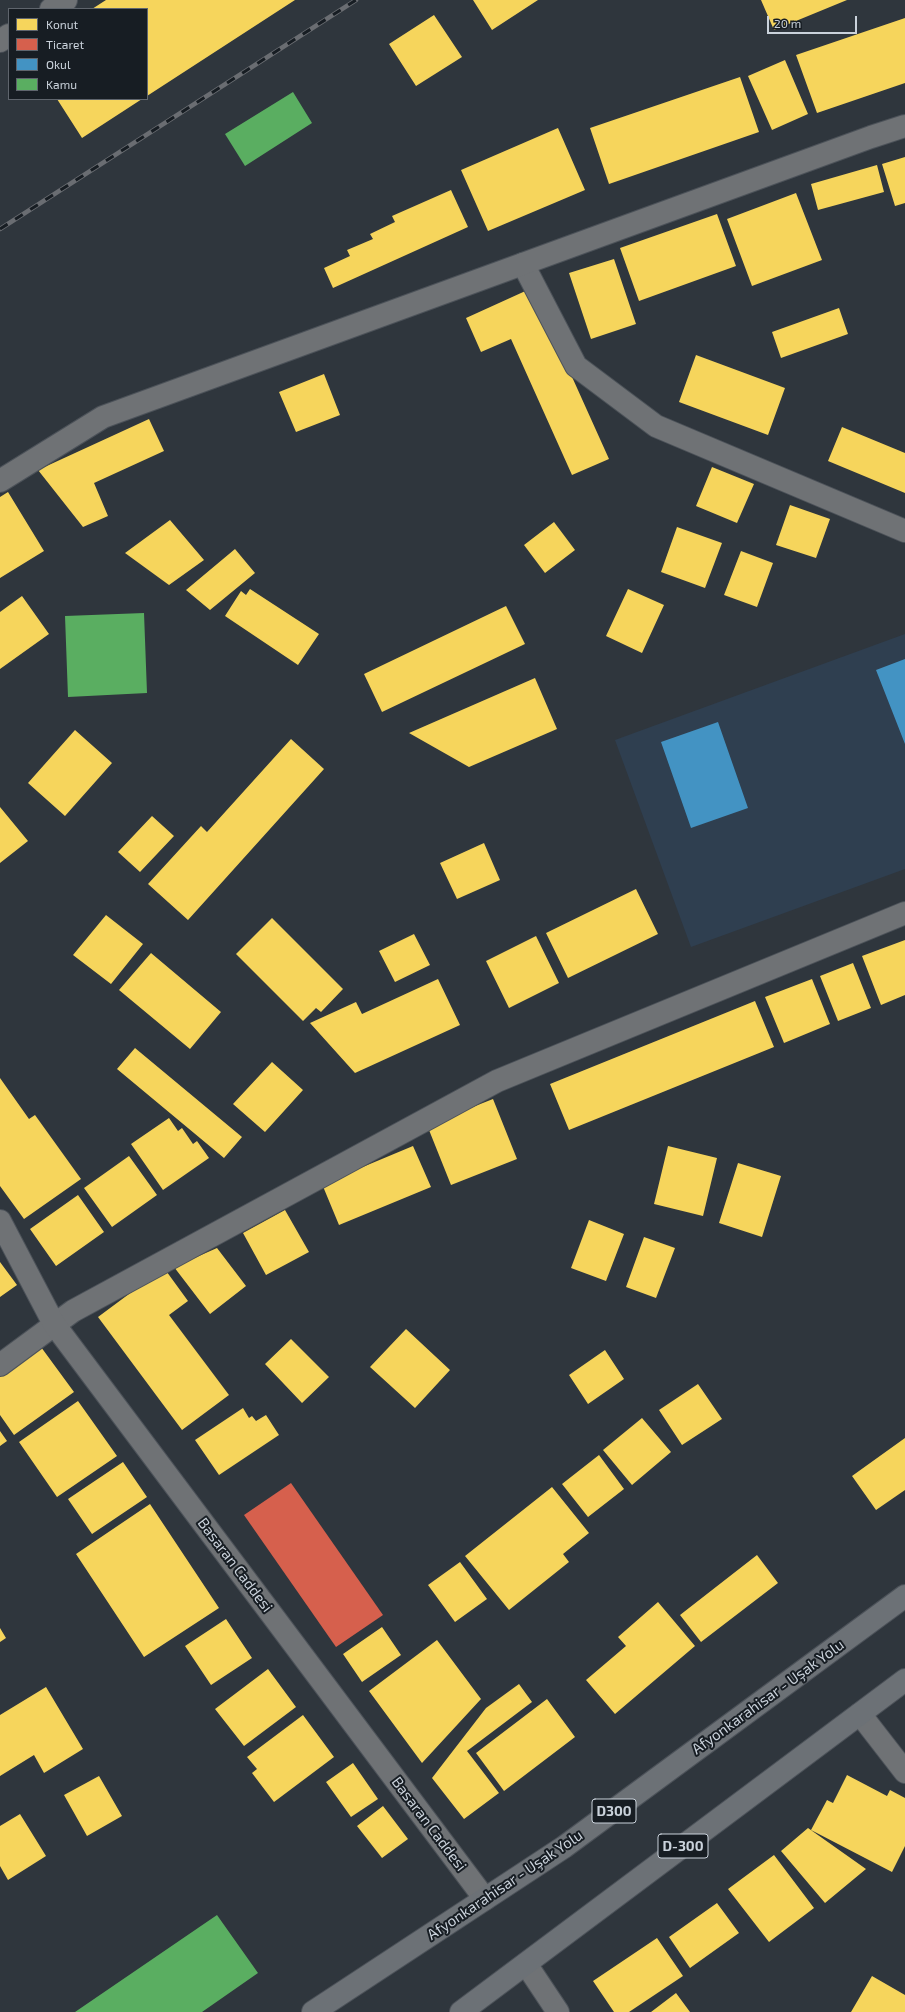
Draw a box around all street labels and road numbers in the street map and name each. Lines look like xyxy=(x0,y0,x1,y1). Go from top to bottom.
street label: Basaran Caddesi xyxy=(194,1514,276,1616)
street label: Afyonkarahisar - Uşak Yolu xyxy=(688,1636,848,1758)
street label: Basaran Caddesi xyxy=(388,1773,470,1875)
road number: D300 xyxy=(592,1799,636,1823)
street label: Afyonkarahisar - Uşak Yolu xyxy=(424,1826,586,1944)
road number: D-300 xyxy=(658,1834,708,1858)

